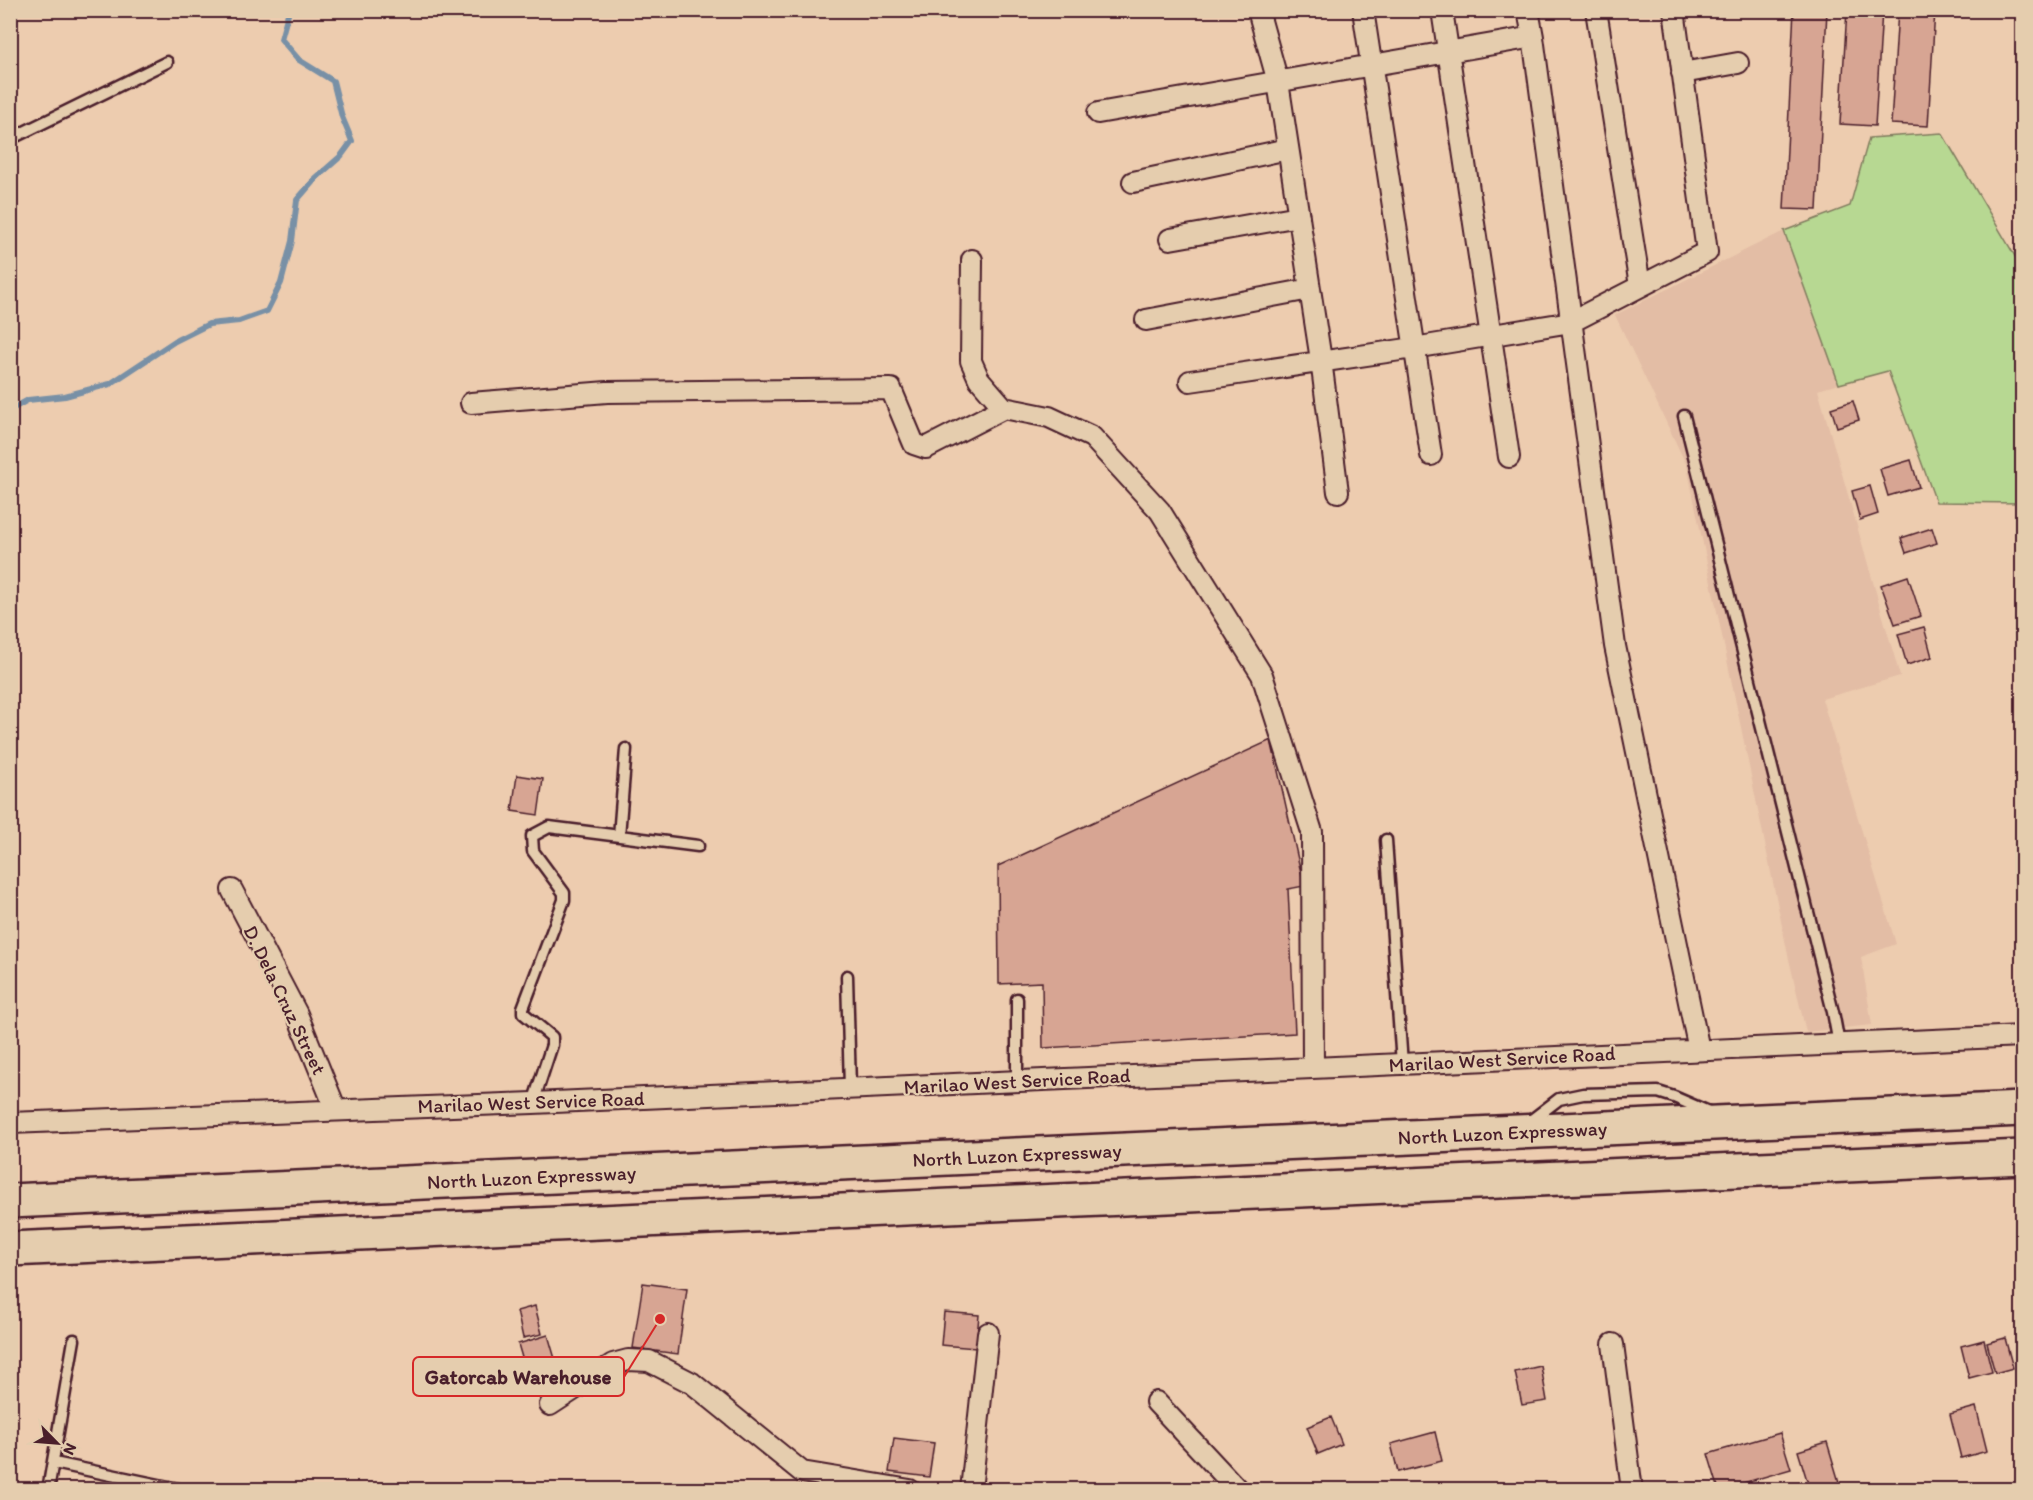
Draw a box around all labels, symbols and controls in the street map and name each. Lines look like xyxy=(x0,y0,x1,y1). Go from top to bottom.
street label: D. Dela Cruz Street xyxy=(238,921,332,1079)
street label: Marilao West Service Road xyxy=(1388,1041,1616,1077)
street label: Marilao West Service Road xyxy=(903,1063,1131,1099)
street label: Marilao West Service Road xyxy=(417,1086,645,1118)
street label: North Luzon Expressway xyxy=(1397,1116,1608,1150)
street label: North Luzon Expressway xyxy=(912,1138,1123,1172)
street label: North Luzon Expressway xyxy=(426,1160,637,1194)
callout: Gatorcab Warehouse xyxy=(413,1357,624,1396)
text: Gatorcab Warehouse xyxy=(424,1364,612,1389)
north arrow xyxy=(27,1413,87,1473)
text: N xyxy=(59,1440,81,1458)

